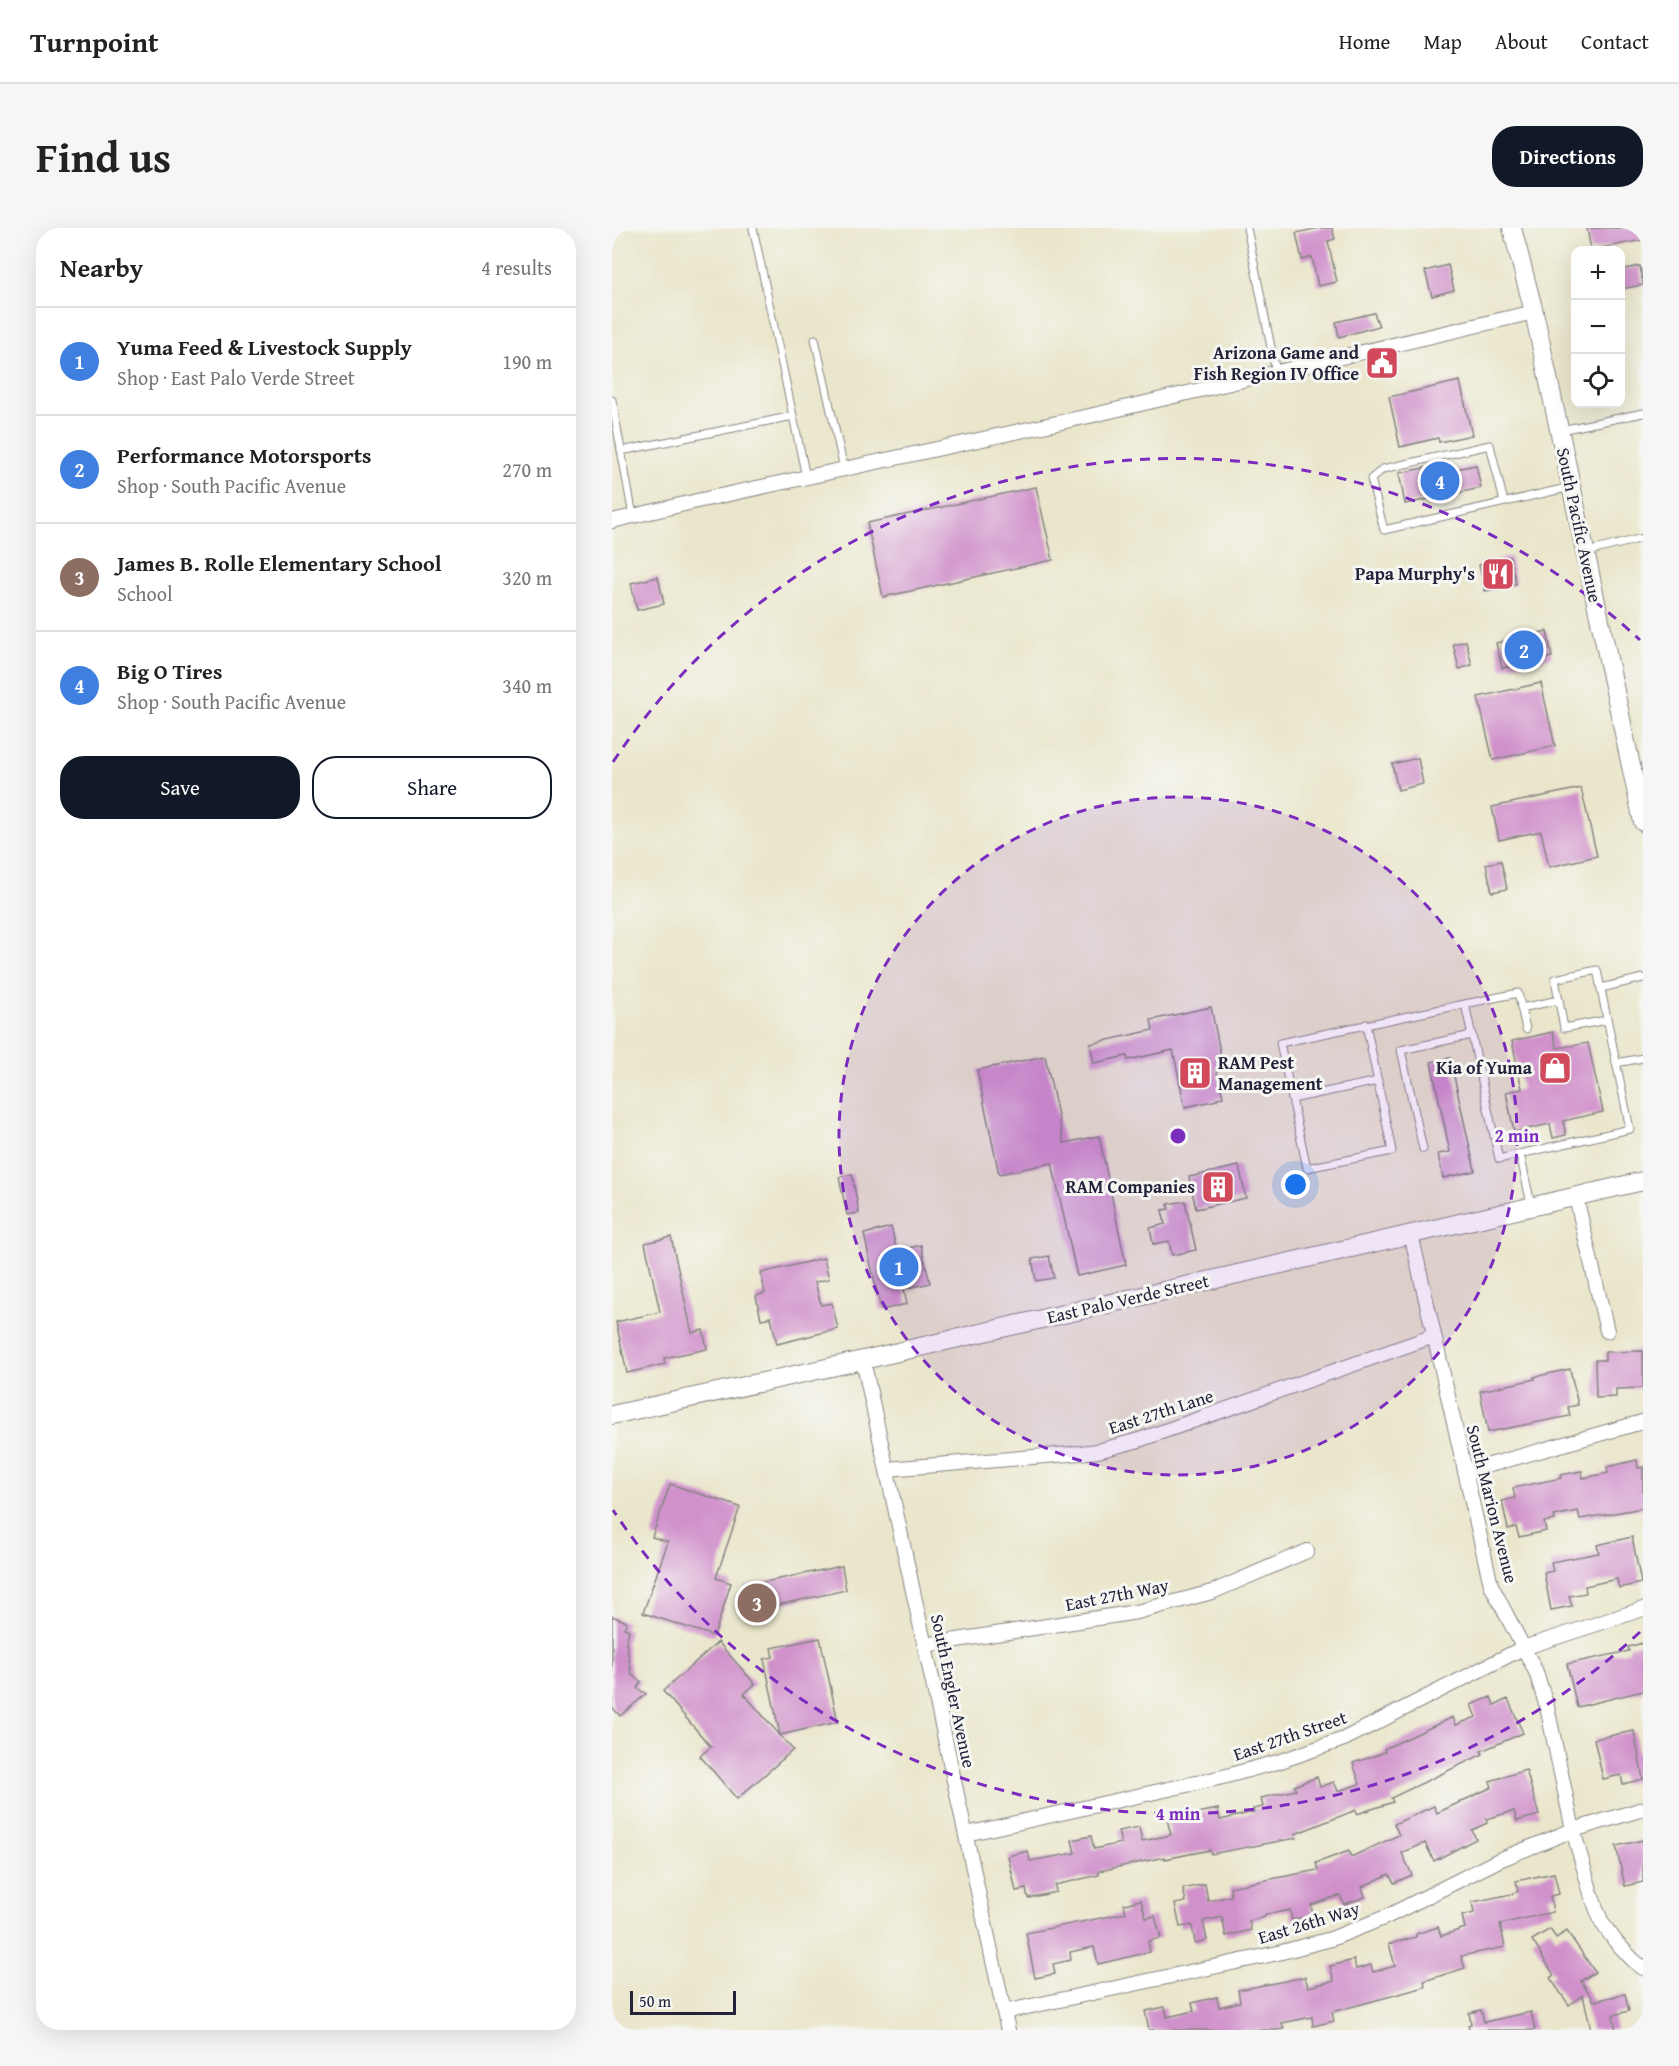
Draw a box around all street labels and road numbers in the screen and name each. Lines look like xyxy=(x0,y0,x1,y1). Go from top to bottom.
street label: South Pacific Avenue xyxy=(1550,445,1609,605)
street label: East Palo Verde Street xyxy=(1044,1267,1212,1330)
street label: East 27th Lane xyxy=(1105,1382,1217,1441)
street label: South Marion Avenue xyxy=(1460,1422,1525,1586)
street label: East 27th Way xyxy=(1063,1571,1171,1618)
street label: South Engler Avenue xyxy=(924,1612,983,1770)
street label: East 27th Street xyxy=(1229,1703,1351,1768)
street label: East 26th Way xyxy=(1255,1894,1363,1951)

